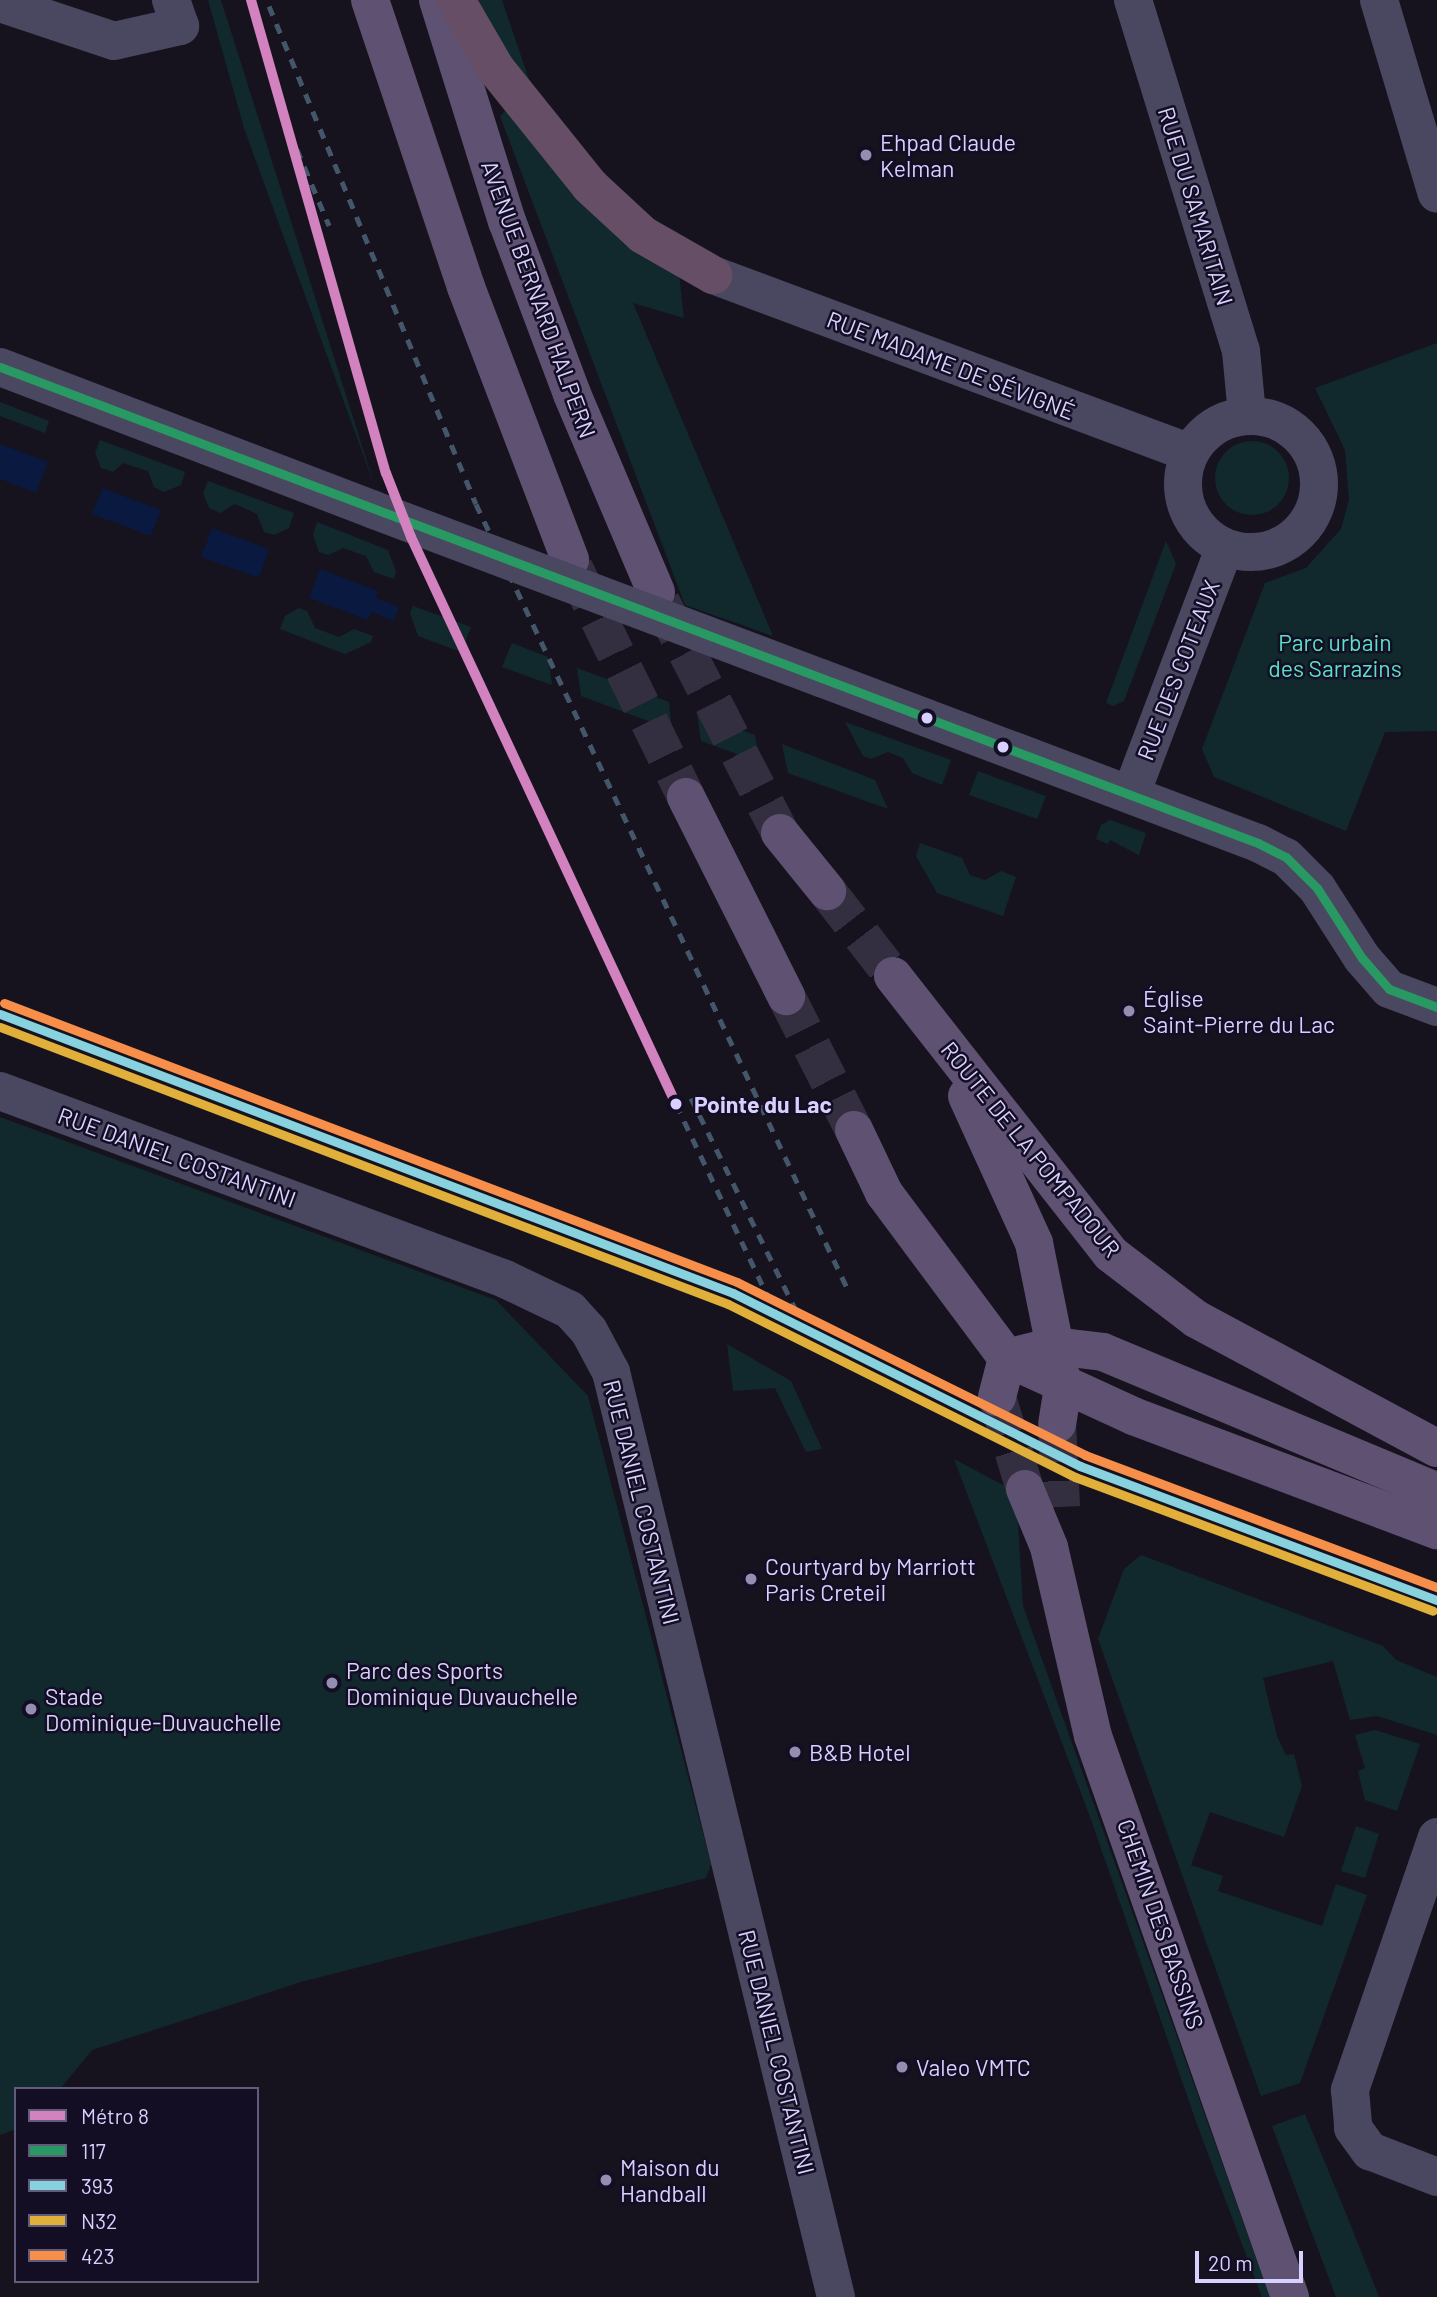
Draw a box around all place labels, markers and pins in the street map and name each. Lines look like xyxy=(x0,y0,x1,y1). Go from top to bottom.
place label: Ehpad Claude Kelman xyxy=(880,128,1016,182)
marker: Ehpad Claude Kelman xyxy=(858,147,874,163)
unlabelled marker xyxy=(920,711,934,725)
unlabelled marker xyxy=(996,740,1010,754)
place label: Église Saint-Pierre du Lac xyxy=(1143,984,1335,1038)
marker: Église Saint-Pierre du Lac xyxy=(1121,1003,1137,1019)
place label: Pointe du Lac xyxy=(694,1090,832,1118)
marker: Pointe du Lac xyxy=(665,1093,687,1115)
place label: Courtyard by Marriott Paris Creteil xyxy=(765,1552,976,1606)
marker: Courtyard by Marriott Paris Creteil xyxy=(743,1571,759,1587)
place label: Parc des Sports Dominique Duvauchelle xyxy=(346,1656,578,1710)
marker: Parc des Sports Dominique Duvauchelle xyxy=(324,1675,340,1691)
place label: Stade Dominique-Duvauchelle xyxy=(45,1682,282,1736)
marker: Stade Dominique-Duvauchelle xyxy=(23,1701,39,1717)
place label: B&B Hotel xyxy=(809,1738,911,1766)
marker: B&B Hotel xyxy=(787,1744,803,1760)
place label: Valeo VMTC xyxy=(916,2053,1031,2081)
marker: Valeo VMTC xyxy=(894,2059,910,2075)
place label: Maison du Handball xyxy=(620,2153,720,2207)
marker: Maison du Handball xyxy=(598,2172,614,2188)

